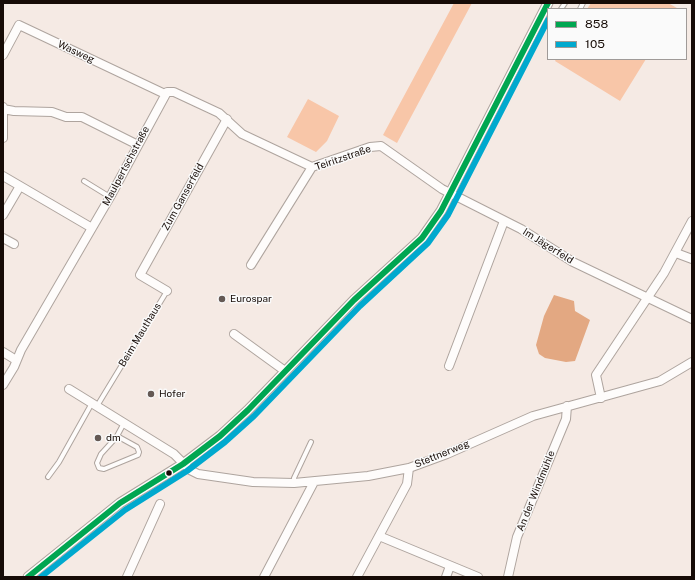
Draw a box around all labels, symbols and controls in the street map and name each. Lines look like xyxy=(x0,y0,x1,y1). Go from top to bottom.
legend xyxy=(547,8,687,60)
text: 858 xyxy=(585,17,608,31)
text: 105 xyxy=(585,37,605,51)
street label: Wasweg xyxy=(56,38,96,66)
street label: Maulpertschstraße xyxy=(100,124,152,208)
street label: Teiritzstraße xyxy=(314,143,372,173)
street label: Zum Ganserfeld xyxy=(160,161,206,233)
street label: Im Jägerfeld xyxy=(521,226,575,266)
place label: Eurospar xyxy=(230,293,272,305)
marker: Eurospar xyxy=(217,294,227,304)
street label: Beim Mauthaus xyxy=(116,301,164,369)
place label: Hofer xyxy=(159,388,186,400)
marker: Hofer xyxy=(146,389,156,399)
place label: dm xyxy=(106,432,121,444)
marker: dm xyxy=(93,433,103,443)
street label: Stettnerweg xyxy=(413,438,471,470)
street label: An der Windmühle xyxy=(514,449,558,533)
unlabelled marker xyxy=(164,468,174,478)

